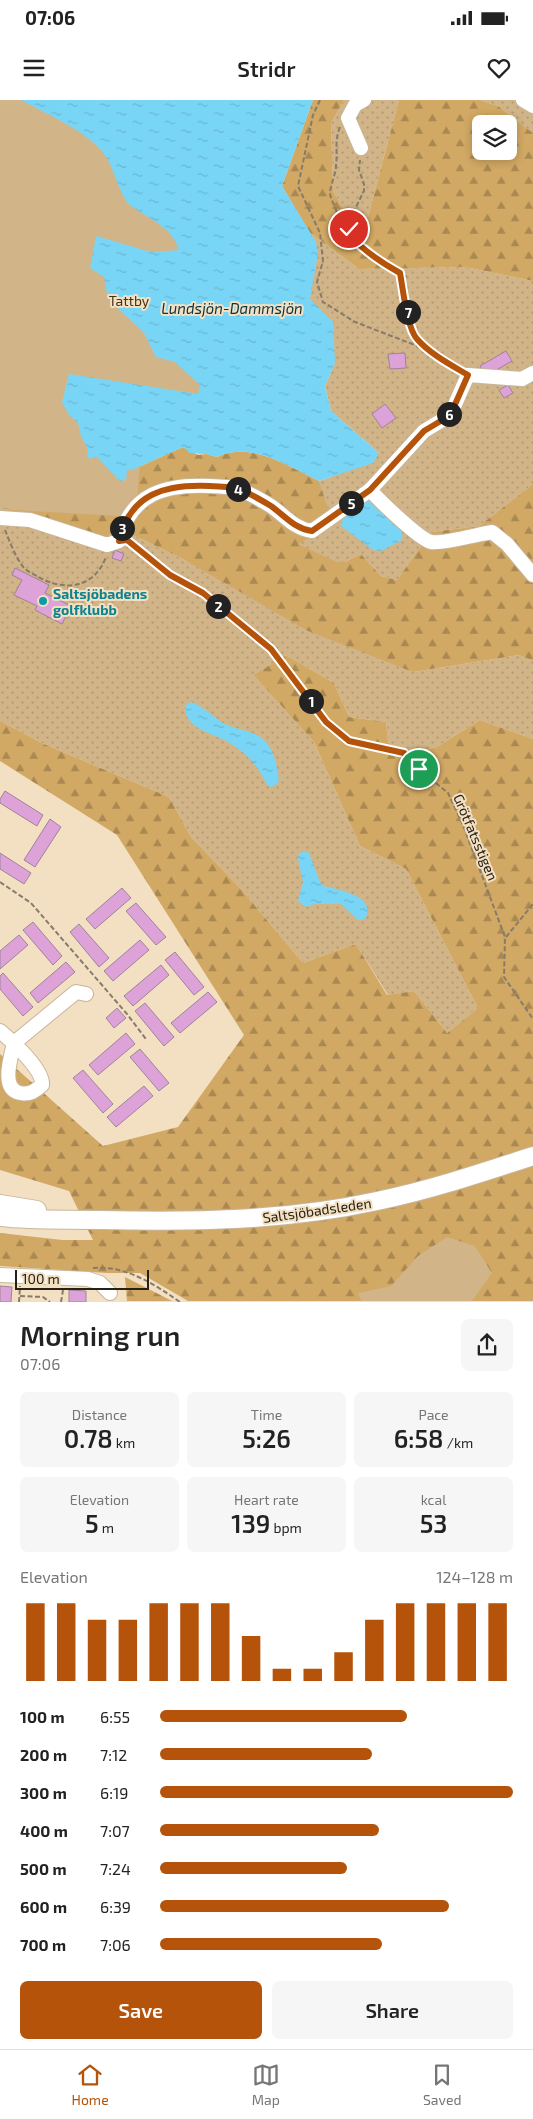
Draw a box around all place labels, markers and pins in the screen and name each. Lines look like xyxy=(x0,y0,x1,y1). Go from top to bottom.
pin xyxy=(328,208,370,250)
pin: 7 xyxy=(396,300,420,324)
pin: 6 xyxy=(436,402,462,426)
pin: 4 xyxy=(226,476,250,502)
pin: 5 xyxy=(338,490,364,516)
pin: 3 xyxy=(110,516,134,540)
place label: Saltsjöbadens golfklubb xyxy=(53,585,147,618)
pin: 2 xyxy=(206,594,230,618)
marker: Saltsjöbadens golfklubb xyxy=(37,595,49,607)
pin: 1 xyxy=(298,688,324,714)
pin xyxy=(398,748,440,790)

